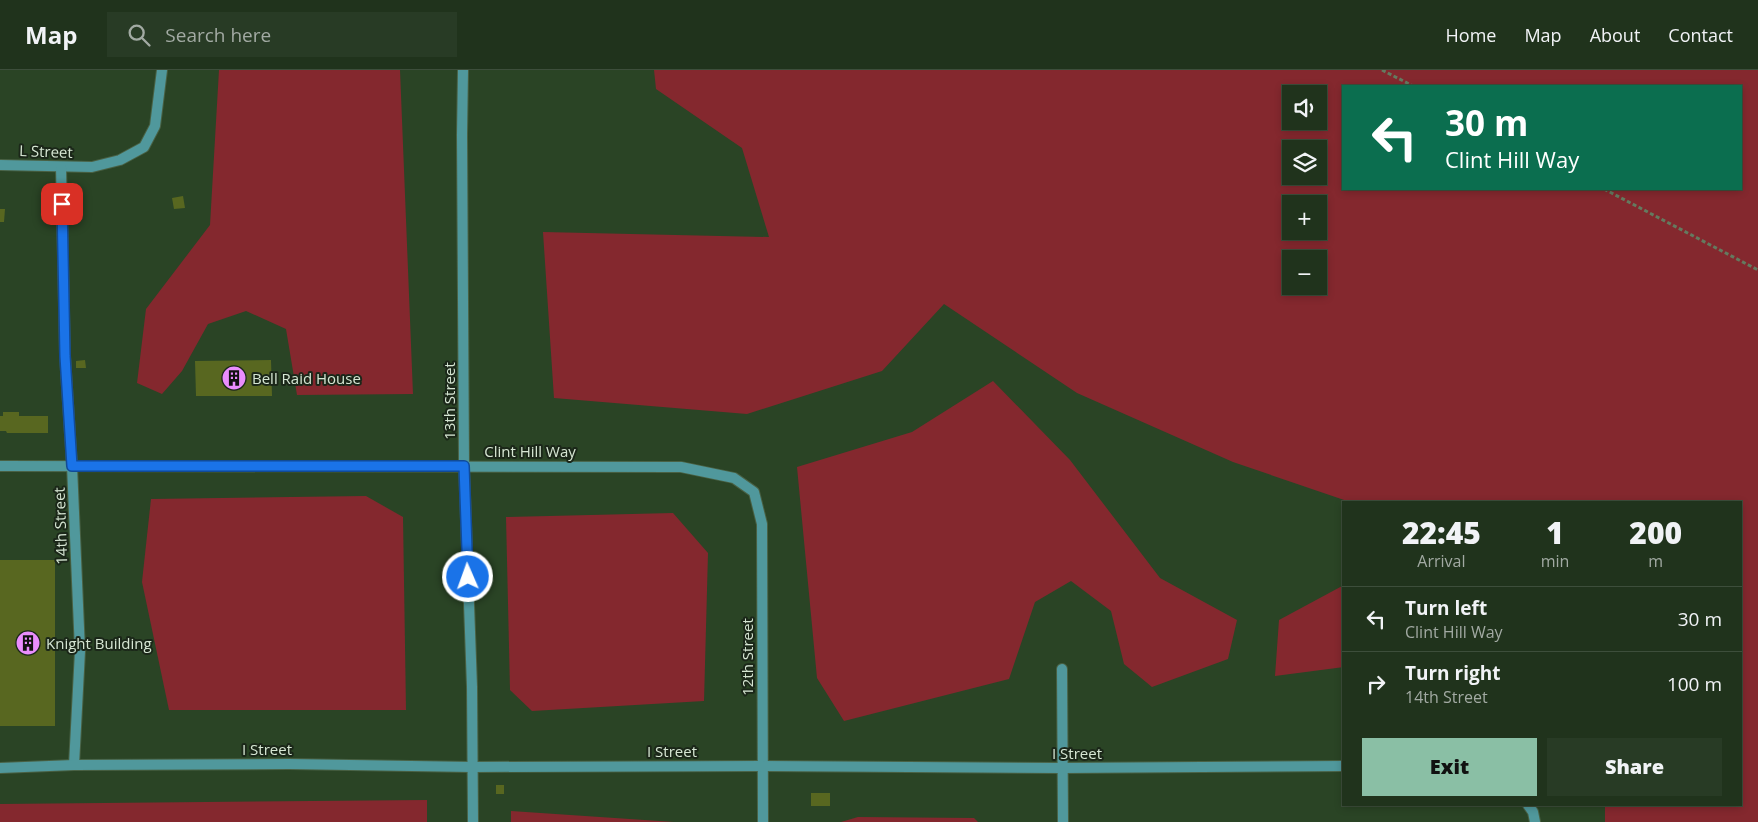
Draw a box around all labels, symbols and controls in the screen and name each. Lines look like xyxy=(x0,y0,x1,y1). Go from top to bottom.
search box xyxy=(107,12,457,57)
text: Map xyxy=(25,18,77,51)
icon: search xyxy=(125,21,153,49)
text: Search here xyxy=(165,22,271,48)
text: Home xyxy=(1446,23,1496,47)
text: Map xyxy=(1524,23,1562,47)
text: About xyxy=(1590,23,1640,47)
text: Contact xyxy=(1668,23,1733,47)
map controls xyxy=(1282,85,1327,295)
button: sound xyxy=(1282,85,1327,130)
text: 30 m xyxy=(1445,99,1528,146)
icon: left xyxy=(1362,105,1427,170)
street label: L Street xyxy=(19,140,73,162)
button: layers xyxy=(1282,140,1327,185)
text: Clint Hill Way xyxy=(1445,144,1579,174)
pin xyxy=(41,183,83,225)
icon: arrive xyxy=(48,190,76,218)
button: + xyxy=(1282,195,1327,240)
button: − xyxy=(1282,250,1327,295)
street label: 13th Street xyxy=(439,362,459,440)
building icon: Bell Raid House xyxy=(221,365,247,391)
place label: Bell Raid House xyxy=(252,368,361,388)
street label: Clint Hill Way xyxy=(484,441,576,461)
street label: 14th Street xyxy=(49,487,71,565)
text: 22:45 xyxy=(1402,512,1481,553)
text: 1 xyxy=(1546,512,1564,553)
text: 200 xyxy=(1629,512,1682,553)
position arrow xyxy=(441,550,493,602)
text: Arrival xyxy=(1417,550,1465,572)
text: min xyxy=(1541,550,1569,572)
text: m xyxy=(1648,550,1663,572)
text: Turn left xyxy=(1405,595,1487,621)
icon: left xyxy=(1362,605,1390,633)
text: 30 m xyxy=(1678,606,1722,632)
street label: 12th Street xyxy=(737,618,757,696)
text: Clint Hill Way xyxy=(1405,621,1503,643)
building icon: Knight Building xyxy=(15,630,41,656)
place label: Knight Building xyxy=(46,633,152,653)
text: Turn right xyxy=(1405,660,1500,686)
icon: right xyxy=(1362,670,1390,698)
text: 100 m xyxy=(1667,671,1722,697)
text: 14th Street xyxy=(1405,686,1488,708)
button: Exit xyxy=(1362,738,1537,796)
button: Share xyxy=(1547,738,1722,796)
street label: I Street xyxy=(242,739,292,759)
street label: I Street xyxy=(647,741,697,761)
street label: I Street xyxy=(1052,743,1102,763)

